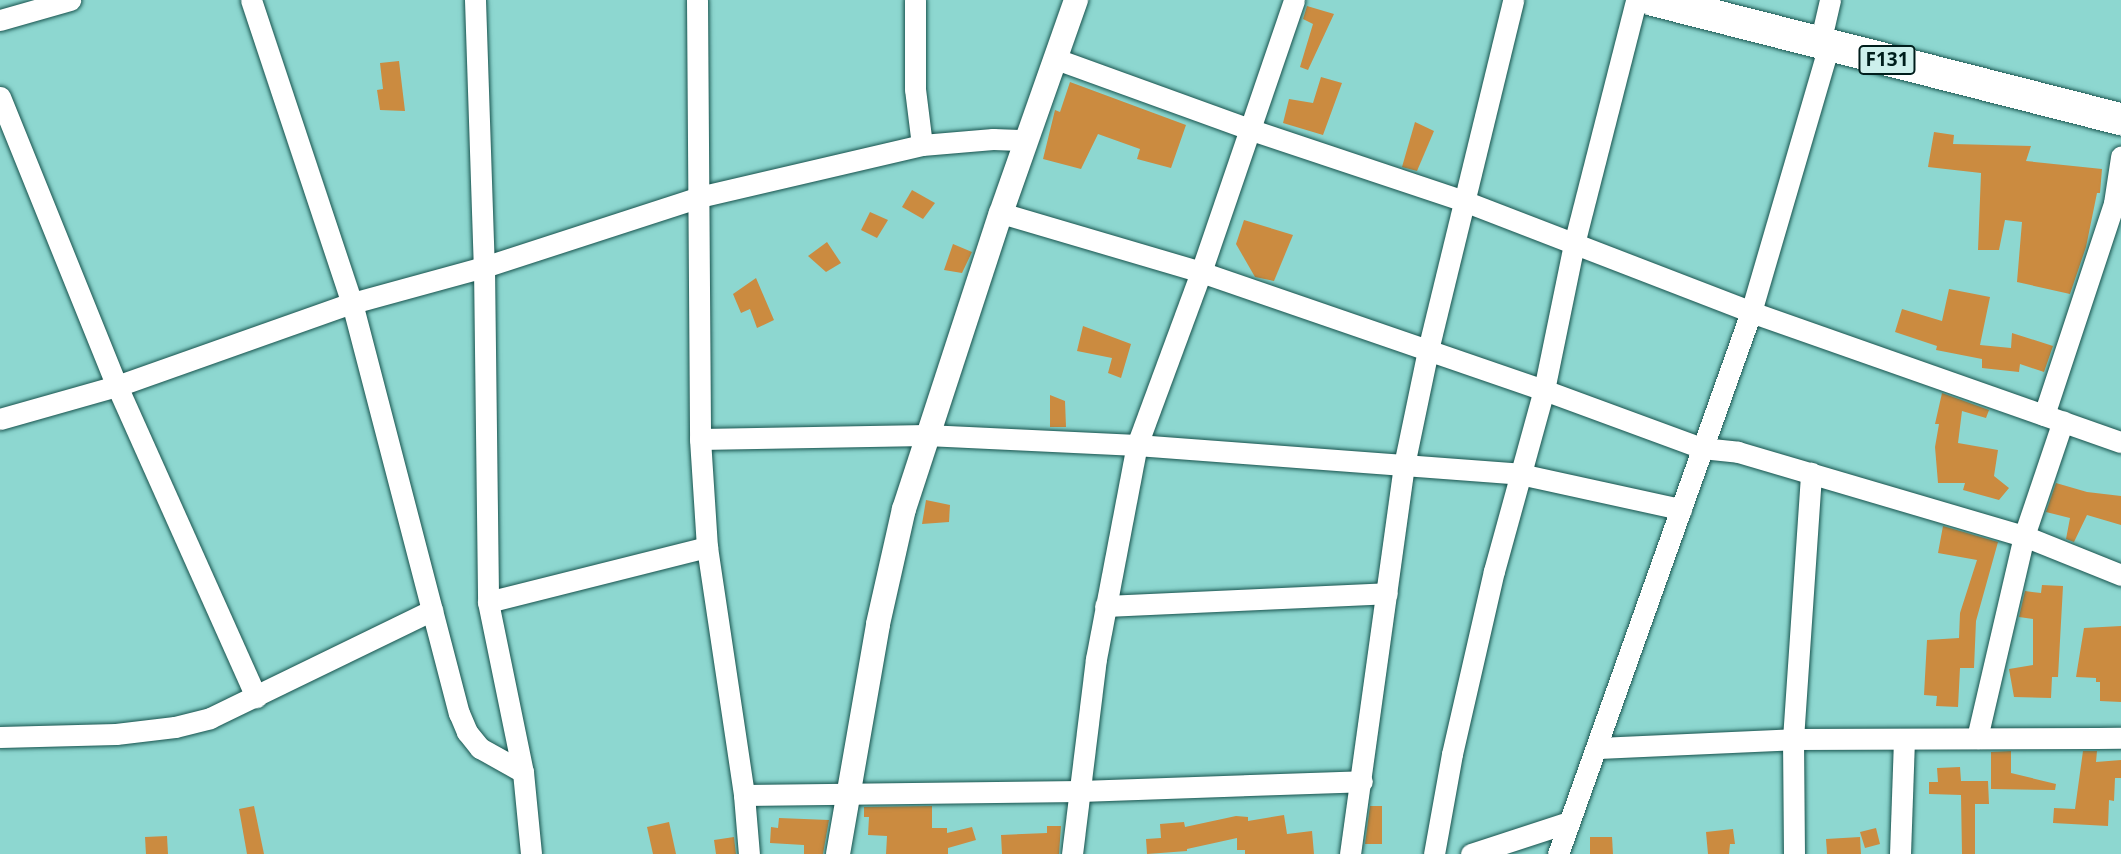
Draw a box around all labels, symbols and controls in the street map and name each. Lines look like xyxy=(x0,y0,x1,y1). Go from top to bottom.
road number: F131 xyxy=(1857,44,1917,76)

